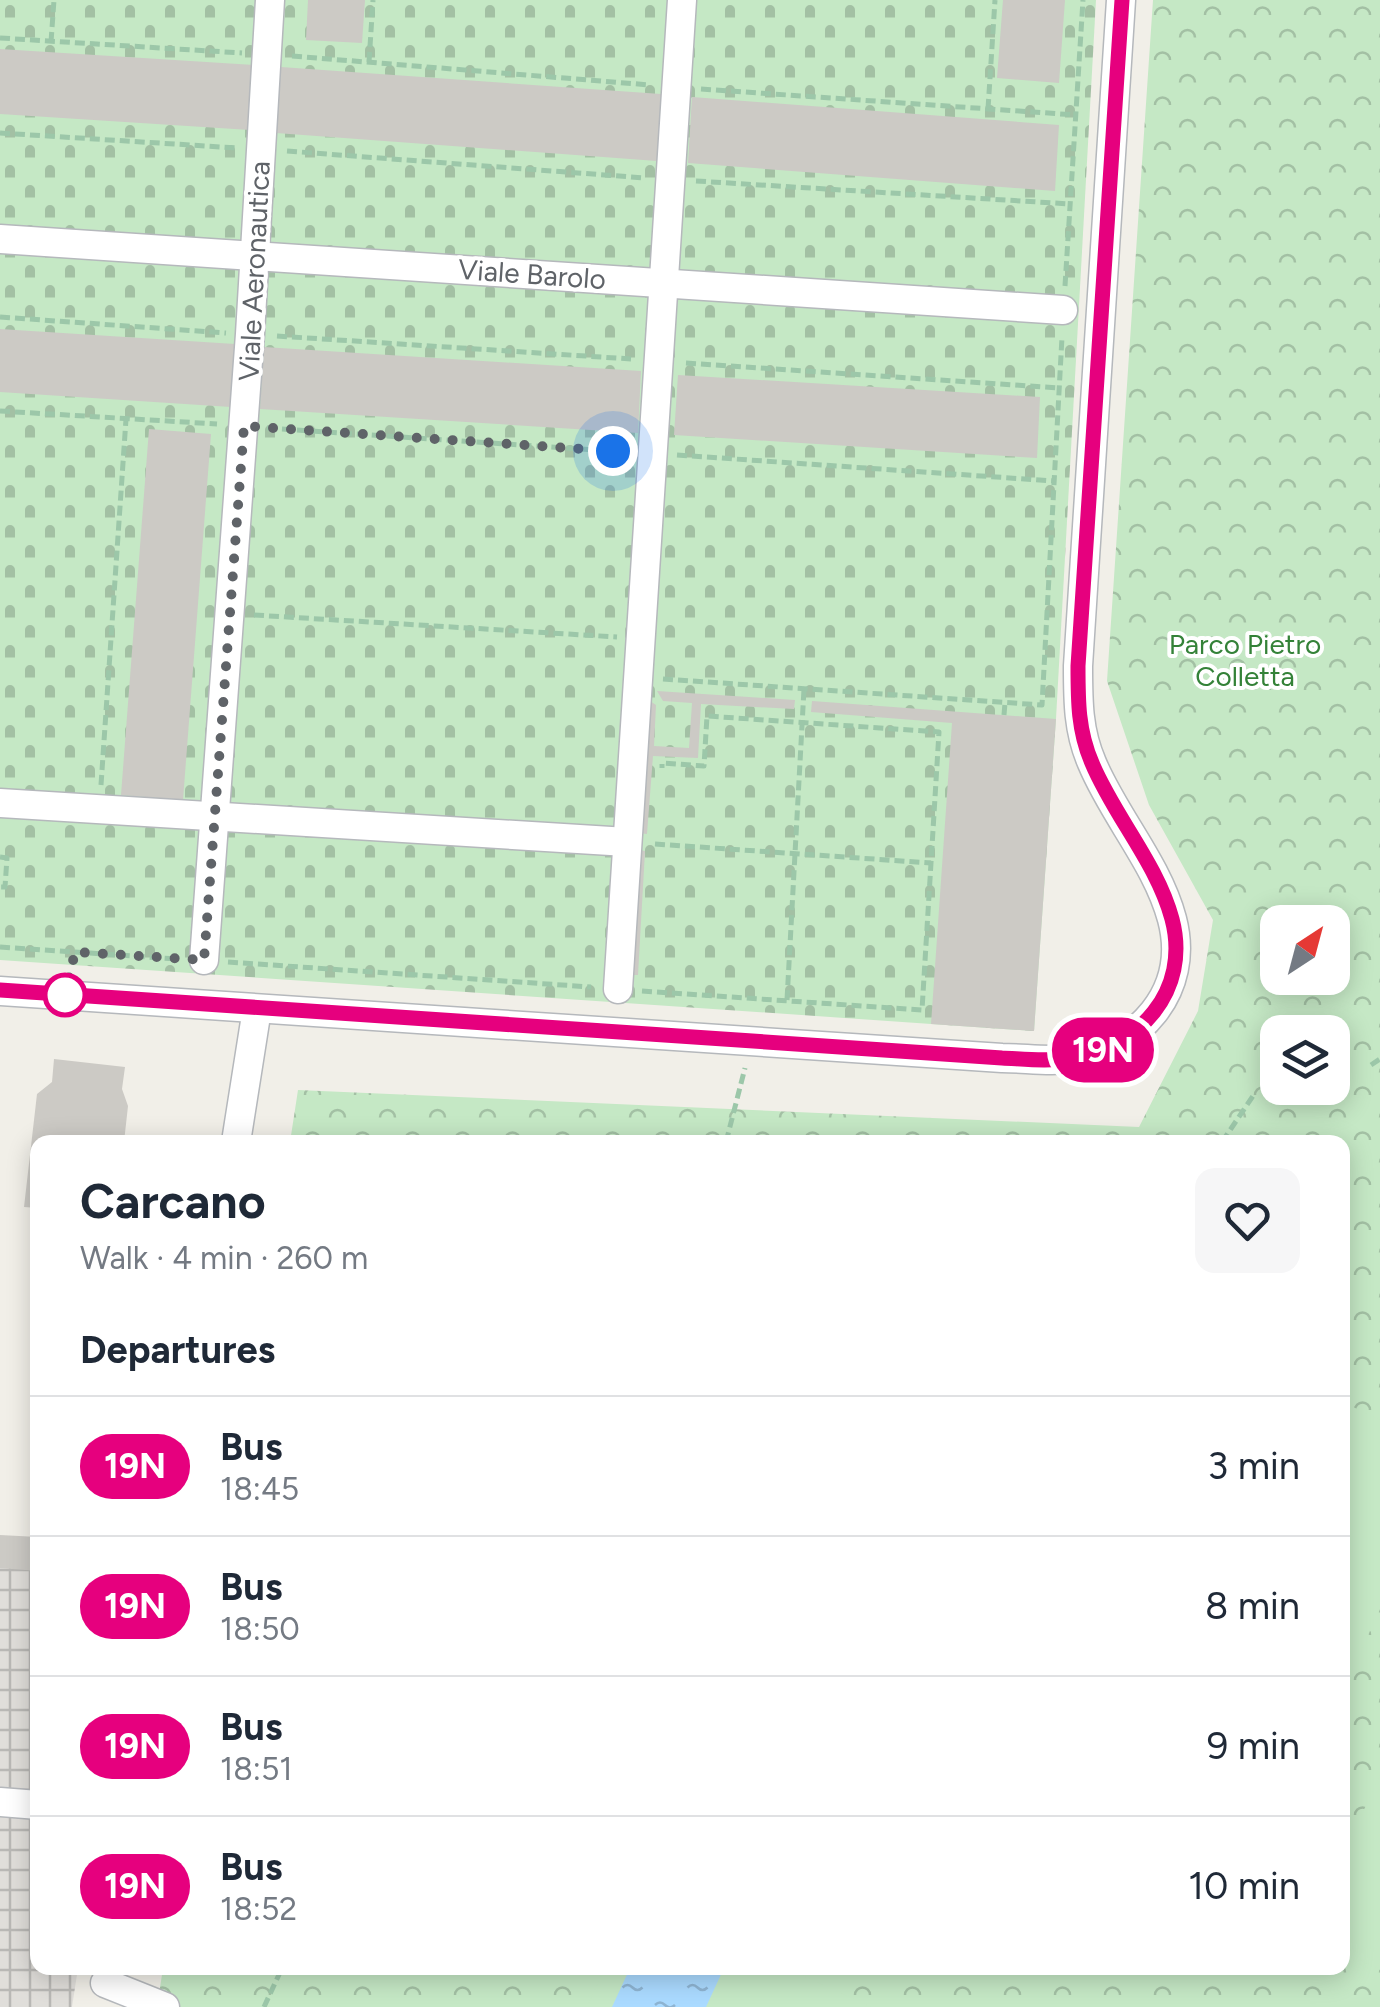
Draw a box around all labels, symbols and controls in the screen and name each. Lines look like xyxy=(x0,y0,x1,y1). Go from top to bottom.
street label: Viale Aeronautica xyxy=(231,160,277,382)
street label: Viale Barolo xyxy=(457,252,607,296)
your location xyxy=(588,426,638,476)
park label: Parco Pietro Colletta xyxy=(1169,627,1321,693)
north arrow xyxy=(1260,905,1350,995)
map controls xyxy=(1260,905,1350,1105)
unlabelled marker xyxy=(44,974,86,1016)
button: layers xyxy=(1260,1015,1350,1105)
line badge: 19N xyxy=(1046,1018,1160,1082)
text: 19N xyxy=(1072,1029,1134,1071)
button: heart xyxy=(1195,1168,1300,1273)
text: Carcano xyxy=(80,1172,266,1230)
text: Walk · 4 min · 260 m xyxy=(80,1239,368,1277)
text: Departures xyxy=(80,1327,275,1373)
text: Bus xyxy=(220,1424,283,1470)
text: 3 min xyxy=(1208,1443,1300,1489)
text: 19N xyxy=(104,1445,166,1487)
text: 18:45 xyxy=(220,1470,299,1508)
text: Bus xyxy=(220,1564,283,1610)
text: 8 min xyxy=(1205,1583,1300,1629)
text: 19N xyxy=(104,1585,166,1627)
text: 18:50 xyxy=(220,1610,300,1648)
text: Bus xyxy=(220,1704,283,1750)
text: 9 min xyxy=(1207,1723,1300,1769)
text: 19N xyxy=(104,1725,166,1767)
text: 18:51 xyxy=(220,1750,293,1788)
text: Bus xyxy=(220,1844,283,1890)
text: 10 min xyxy=(1188,1863,1300,1909)
text: 19N xyxy=(104,1865,166,1907)
text: 18:52 xyxy=(220,1890,297,1928)

